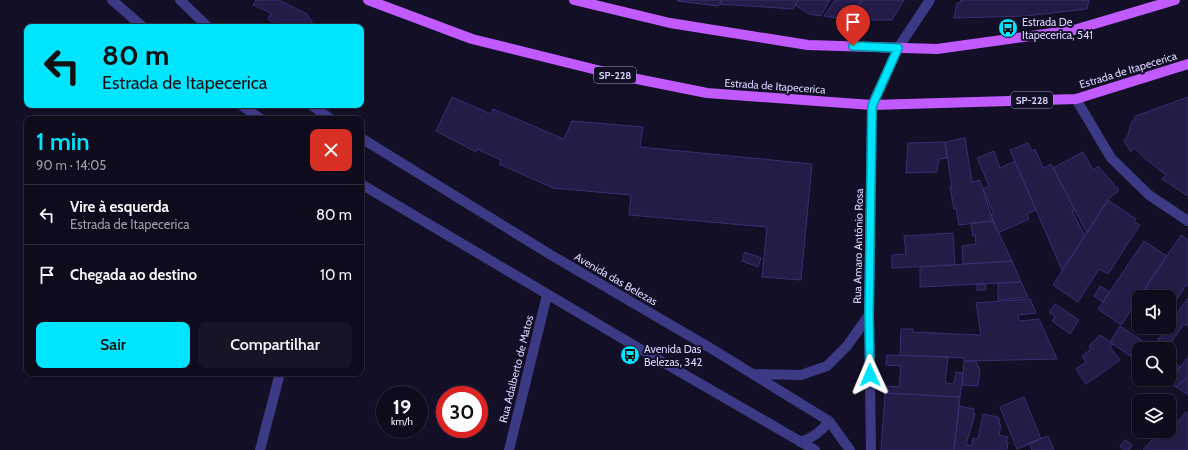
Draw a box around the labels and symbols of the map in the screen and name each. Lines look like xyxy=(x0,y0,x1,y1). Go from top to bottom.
pin xyxy=(836,5,870,46)
place label: Estrada De Itapecerica, 541 xyxy=(1022,15,1093,42)
bus stop icon: Estrada De Itapecerica, 541 xyxy=(997,17,1019,39)
street label: Estrada de Itapecerica xyxy=(1078,48,1179,91)
road number: SP-228 xyxy=(594,67,636,83)
street label: Estrada de Itapecerica xyxy=(724,75,827,97)
road number: SP-228 xyxy=(1011,92,1053,108)
street label: Rua Amaro Antônio Rosa xyxy=(850,187,866,304)
street label: Avenida das Belezas xyxy=(572,250,660,309)
street label: Rua Adalberto de Matos xyxy=(496,313,536,424)
place label: Avenida Das Belezas, 342 xyxy=(644,342,703,369)
bus stop icon: Avenida Das Belezas, 342 xyxy=(619,344,641,366)
position arrow xyxy=(849,354,891,396)
speed limit sign: 30 xyxy=(436,386,488,438)

